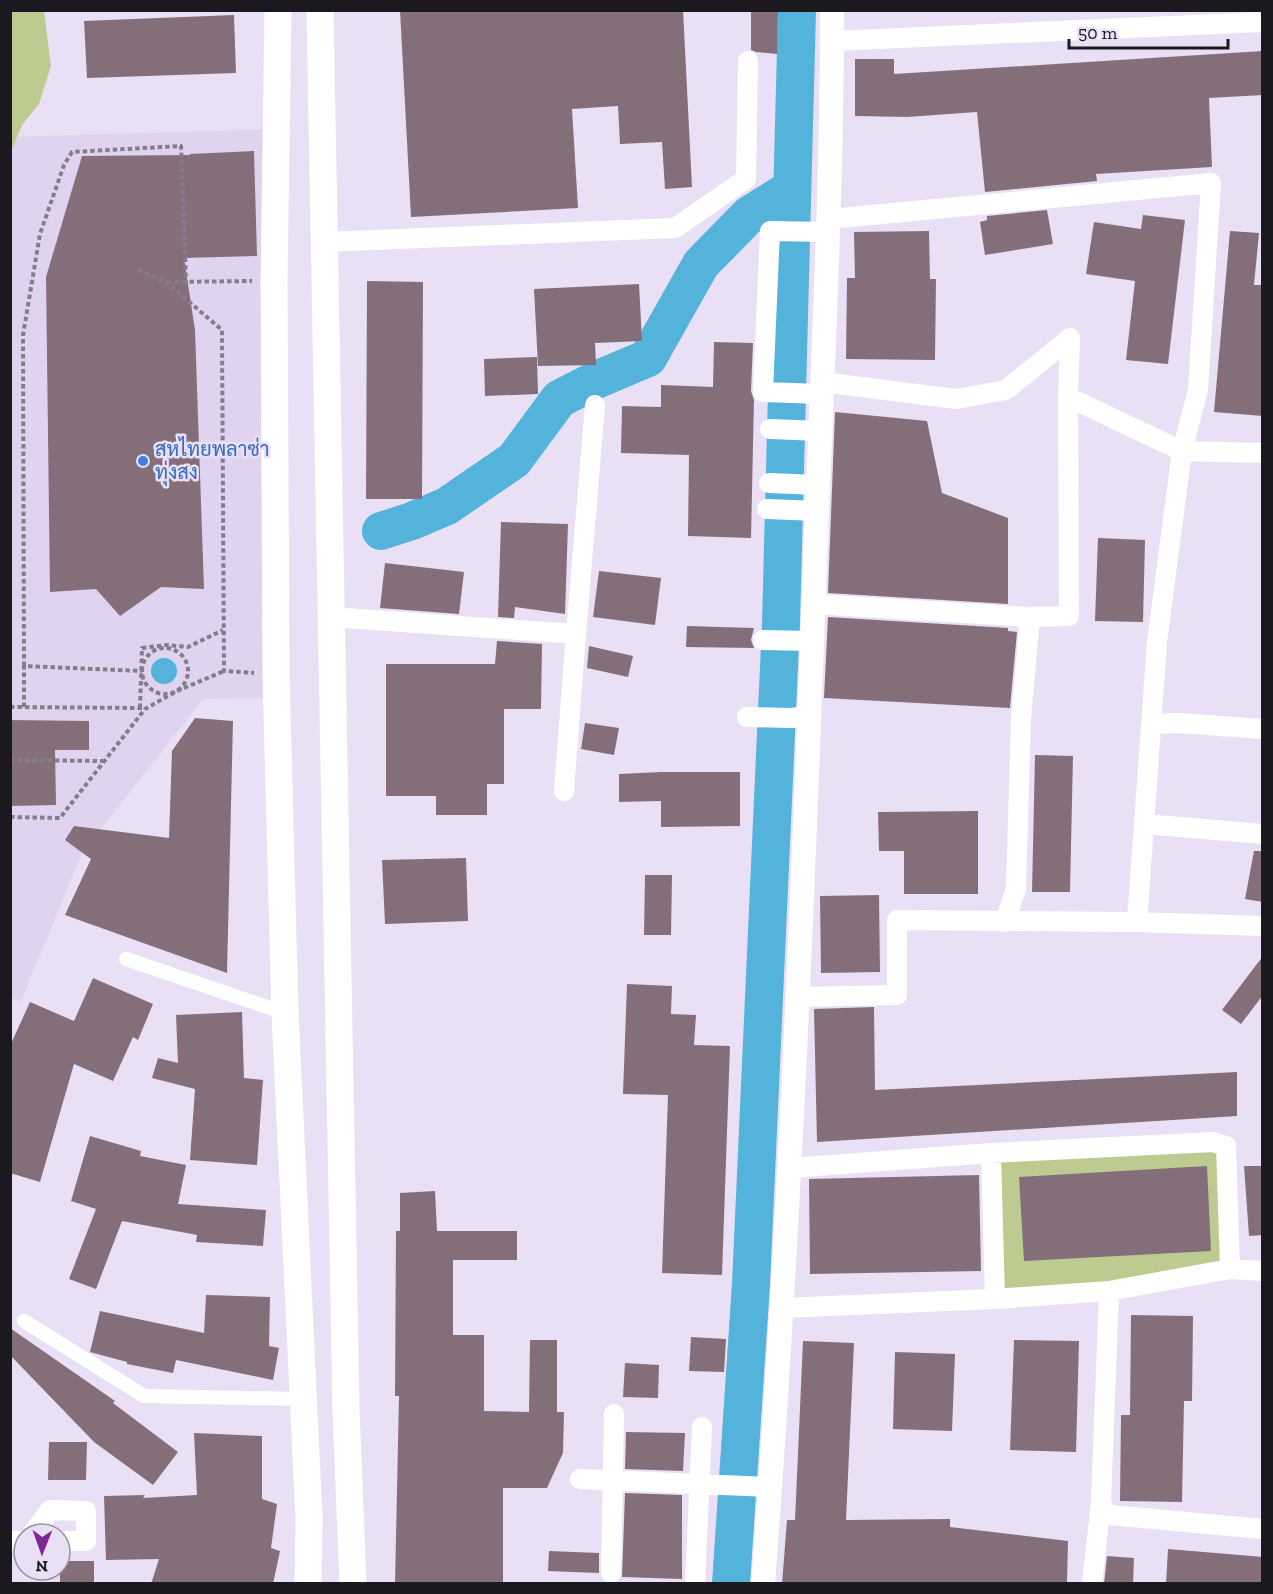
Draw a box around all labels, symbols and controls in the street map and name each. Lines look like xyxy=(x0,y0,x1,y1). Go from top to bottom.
scale bar xyxy=(1069,12,1228,50)
text: 50 m xyxy=(1078,22,1118,44)
place label: สหไทยพลาซ่า ทุ่งสง xyxy=(155,436,269,486)
marker: สหไทยพลาซ่า ทุ่งสง xyxy=(136,454,150,468)
north arrow xyxy=(12,1522,72,1582)
text: N xyxy=(35,1557,48,1576)

